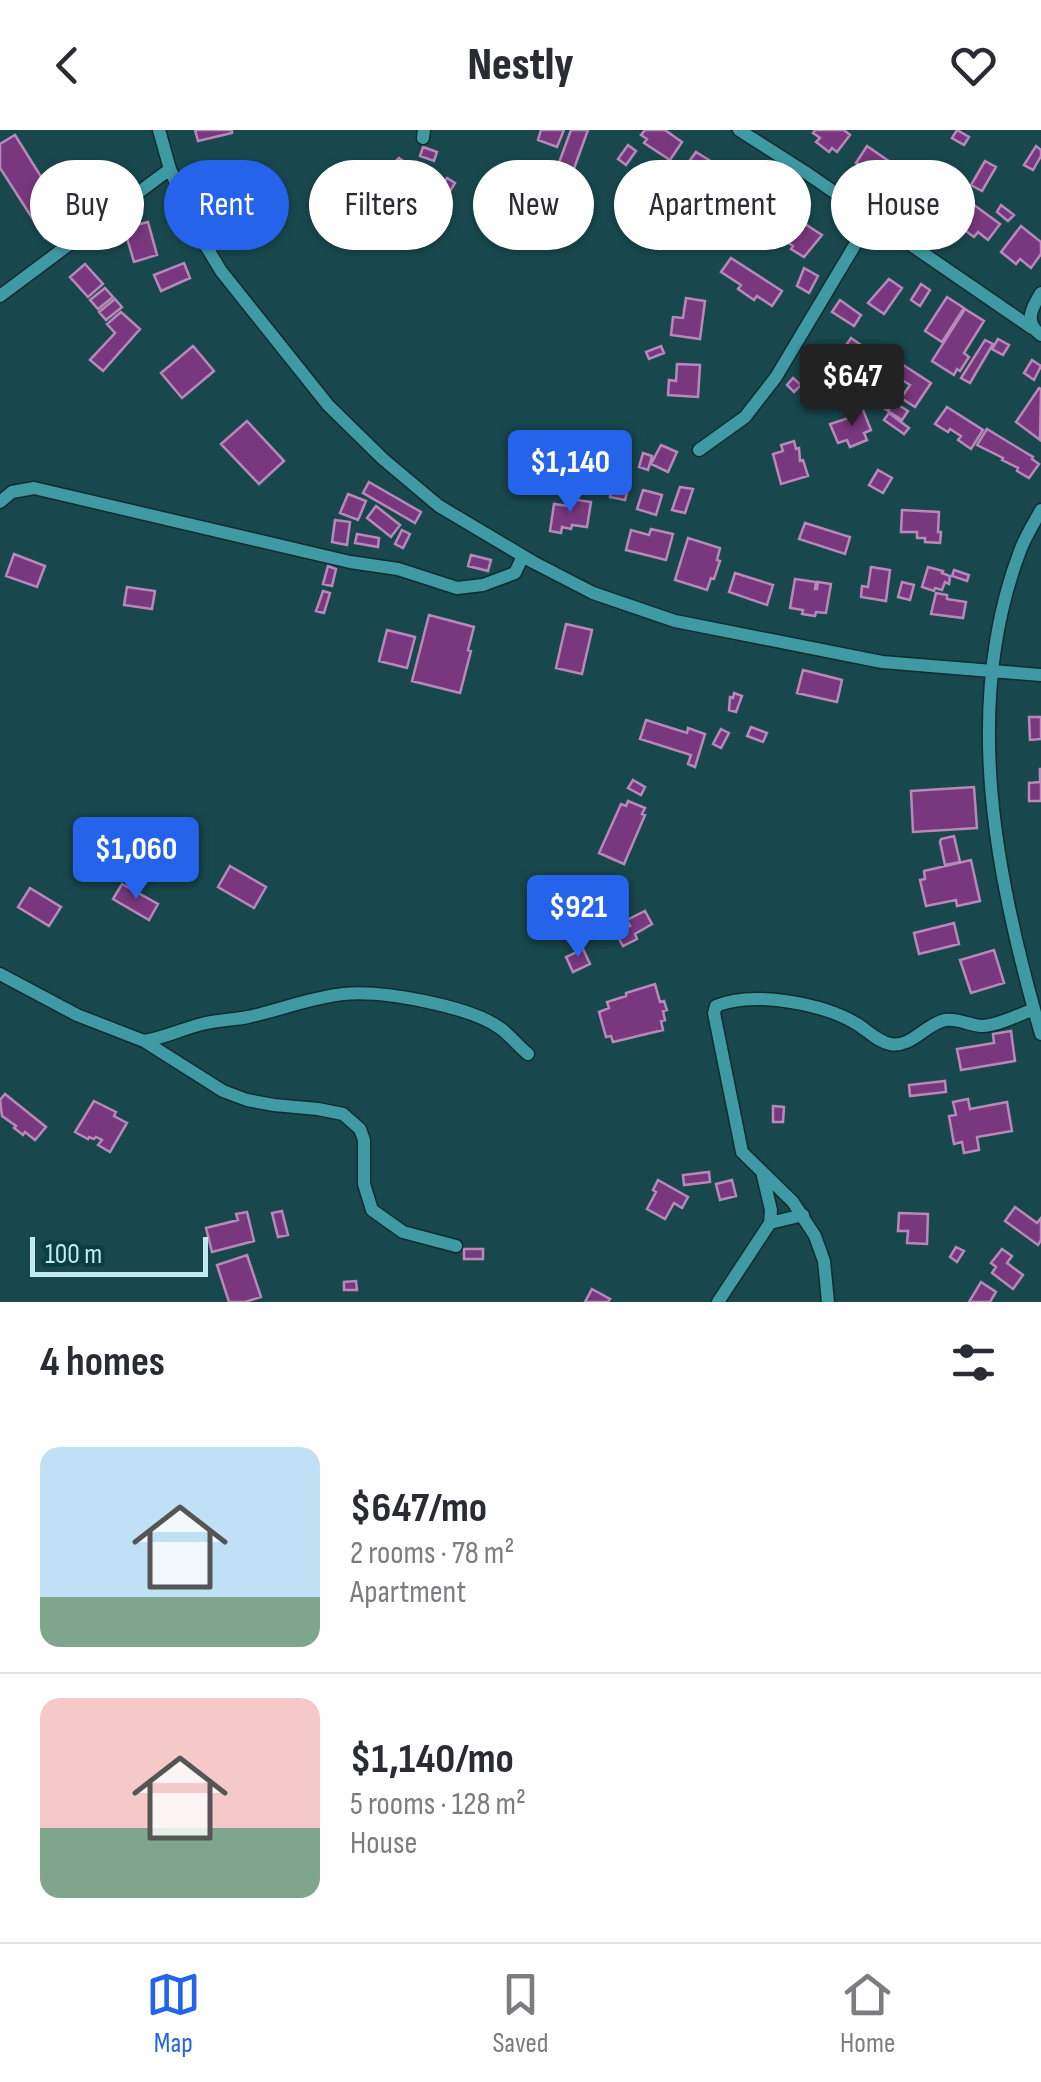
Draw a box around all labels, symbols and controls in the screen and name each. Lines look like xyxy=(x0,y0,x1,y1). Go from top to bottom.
icon: back xyxy=(40,38,95,93)
text: Nestly xyxy=(467,38,574,93)
icon: heart xyxy=(946,38,1001,93)
chip: Buy xyxy=(30,160,144,250)
chip: Rent xyxy=(164,160,289,250)
chip: Filters xyxy=(309,160,453,250)
chip: New xyxy=(473,160,594,250)
chip: Apartment xyxy=(614,160,811,250)
chip: House xyxy=(831,160,975,250)
pin: $647 xyxy=(793,344,911,429)
text: $647 xyxy=(822,357,882,396)
pin: $1,140 xyxy=(489,430,651,515)
text: $1,140 xyxy=(530,443,610,482)
pin: $1,060 xyxy=(55,817,217,902)
text: $1,060 xyxy=(95,830,177,869)
pin: $921 xyxy=(519,875,637,960)
text: $921 xyxy=(549,888,607,927)
scale bar xyxy=(30,1232,208,1276)
text: 100 m xyxy=(45,1238,102,1271)
icon: filters xyxy=(946,1335,1001,1390)
text: 4 homes xyxy=(40,1337,165,1388)
text: $647/mo xyxy=(350,1483,487,1534)
icon: home xyxy=(120,1487,240,1607)
text: 2 rooms · 78 m² xyxy=(350,1534,514,1573)
text: Apartment xyxy=(350,1573,466,1612)
text: $1,140/mo xyxy=(350,1734,514,1785)
icon: home xyxy=(120,1738,240,1858)
text: 5 rooms · 128 m² xyxy=(350,1785,526,1824)
text: House xyxy=(350,1824,417,1863)
tab: Map xyxy=(146,1967,201,2060)
tab: Saved xyxy=(492,1967,549,2060)
tab: Home xyxy=(840,1967,895,2060)

